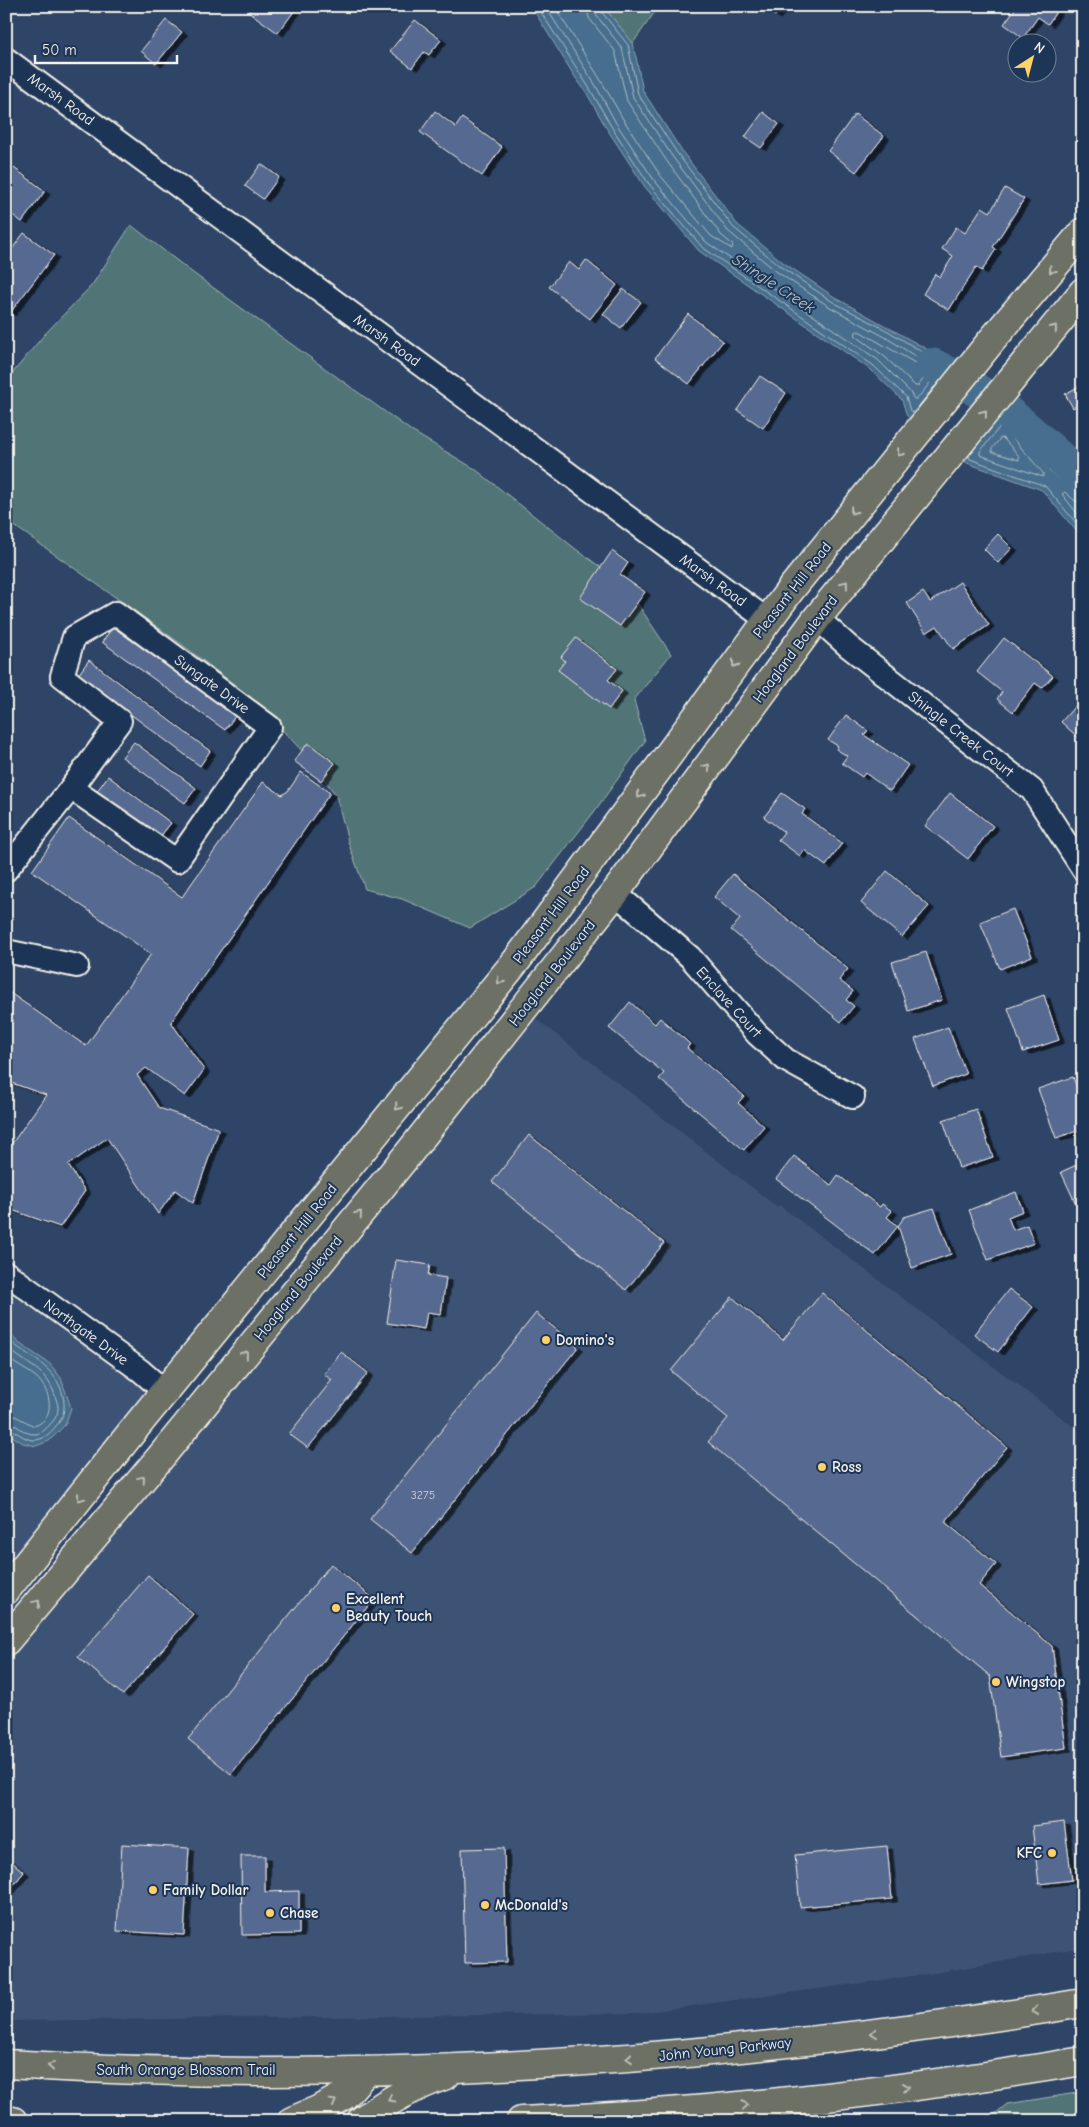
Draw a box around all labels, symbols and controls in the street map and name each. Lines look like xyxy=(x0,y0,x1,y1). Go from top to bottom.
scale bar xyxy=(35,32,178,64)
north arrow xyxy=(1006,32,1056,82)
text: N xyxy=(1031,38,1048,57)
text: 50 m xyxy=(42,41,77,59)
street label: Marsh Road xyxy=(24,69,98,129)
water label: Shingle Creek xyxy=(729,250,818,317)
one-way arrow xyxy=(1048,264,1057,273)
street label: Marsh Road xyxy=(350,310,424,370)
one-way arrow xyxy=(1048,325,1056,334)
one-way arrow xyxy=(979,410,988,419)
one-way arrow xyxy=(897,448,906,457)
one-way arrow xyxy=(851,505,859,514)
street label: Pleasant Hill Road xyxy=(749,538,835,642)
street label: Marsh Road xyxy=(676,550,750,610)
one-way arrow xyxy=(839,581,847,590)
street label: Hoagland Boulevard xyxy=(749,592,841,706)
street label: Sungate Drive xyxy=(171,651,254,718)
one-way arrow xyxy=(732,658,741,668)
street label: Shingle Creek Court xyxy=(905,687,1018,781)
one-way arrow xyxy=(701,763,710,773)
one-way arrow xyxy=(637,789,646,799)
street label: Pleasant Hill Road xyxy=(509,863,593,967)
street label: Hoagland Boulevard xyxy=(505,916,599,1030)
street label: Enclave Court xyxy=(692,963,766,1042)
one-way arrow xyxy=(497,976,506,985)
one-way arrow xyxy=(395,1101,403,1110)
street label: Pleasant Hill Road xyxy=(253,1180,341,1282)
one-way arrow xyxy=(353,1211,361,1220)
street label: Hoagland Boulevard xyxy=(250,1232,346,1344)
street label: Northgate Drive xyxy=(40,1295,132,1369)
place label: Domino's xyxy=(556,1331,614,1349)
marker: Domino's xyxy=(540,1334,552,1346)
one-way arrow xyxy=(239,1350,248,1359)
place label: Ross xyxy=(832,1458,861,1476)
marker: Ross xyxy=(816,1461,828,1473)
one-way arrow xyxy=(136,1476,145,1485)
house number: 3275 xyxy=(411,1488,435,1502)
one-way arrow xyxy=(77,1492,85,1501)
place label: Excellent Beauty Touch xyxy=(346,1590,432,1625)
one-way arrow xyxy=(32,1600,41,1609)
marker: Excellent Beauty Touch xyxy=(330,1602,342,1614)
place label: Wingstop xyxy=(1006,1673,1065,1691)
marker: Wingstop xyxy=(990,1676,1002,1688)
place label: KFC xyxy=(1016,1844,1042,1862)
marker: KFC xyxy=(1046,1847,1058,1859)
place label: Family Dollar xyxy=(163,1881,249,1899)
marker: Family Dollar xyxy=(147,1884,159,1896)
place label: McDonald's xyxy=(495,1896,568,1914)
marker: McDonald's xyxy=(479,1899,491,1911)
place label: Chase xyxy=(280,1904,318,1922)
marker: Chase xyxy=(264,1907,276,1919)
one-way arrow xyxy=(1030,2005,1038,2016)
one-way arrow xyxy=(869,2027,877,2038)
street label: John Young Parkway xyxy=(658,2033,792,2065)
one-way arrow xyxy=(625,2052,633,2063)
one-way arrow xyxy=(46,2061,54,2072)
street label: South Orange Blossom Trail xyxy=(96,2061,276,2079)
one-way arrow xyxy=(902,2082,910,2093)
one-way arrow xyxy=(388,2093,397,2103)
one-way arrow xyxy=(328,2098,337,2108)
one-way arrow xyxy=(741,2100,749,2111)

